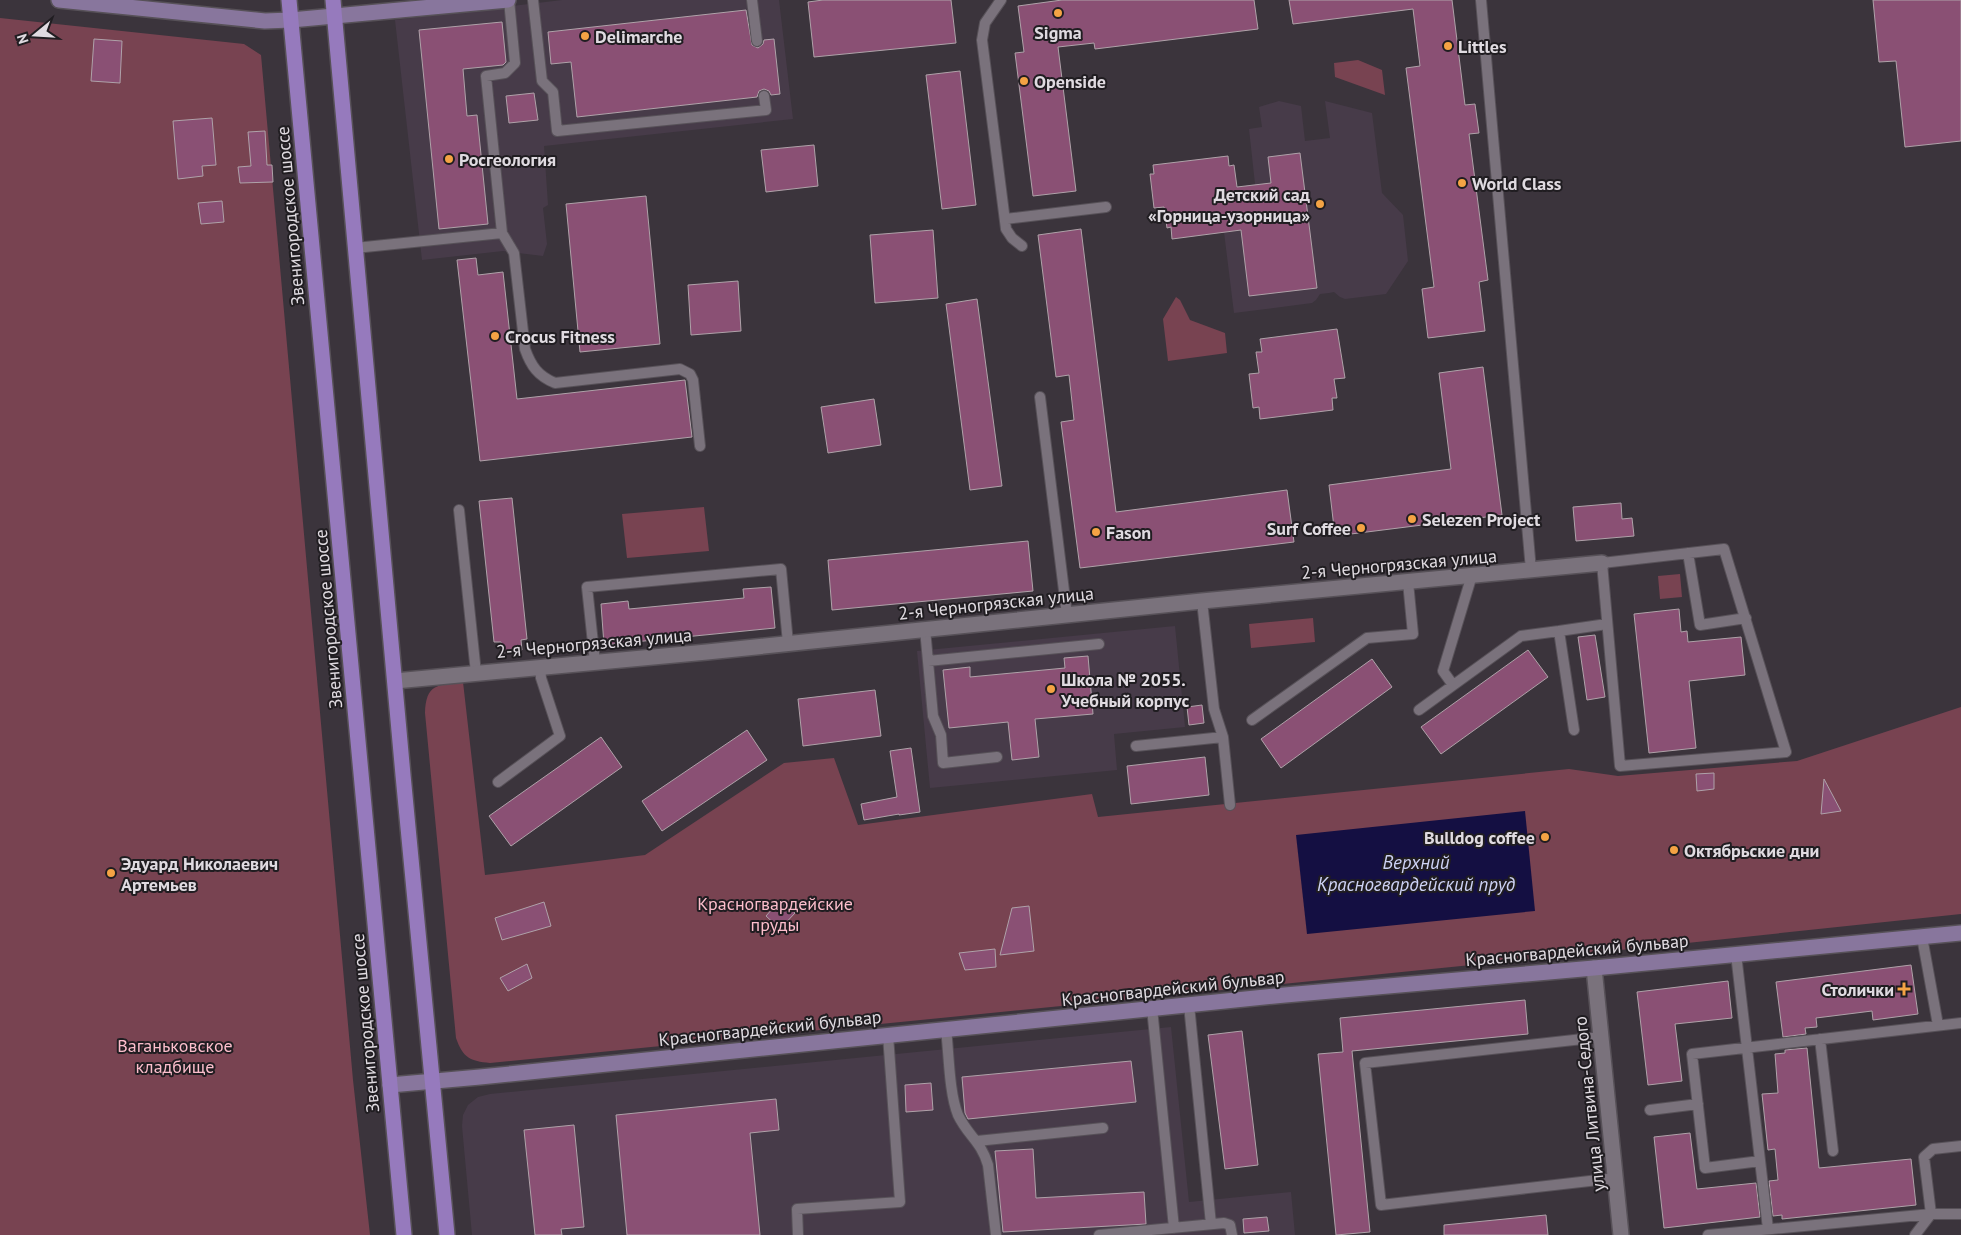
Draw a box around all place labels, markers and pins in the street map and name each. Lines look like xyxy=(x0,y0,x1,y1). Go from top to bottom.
marker: Sigma xyxy=(1052,7,1064,19)
place label: Sigma xyxy=(1034,21,1082,44)
place label: Delimarche xyxy=(595,25,682,48)
marker: Delimarche xyxy=(579,30,591,42)
place label: Littles xyxy=(1458,35,1507,58)
marker: Littles xyxy=(1442,40,1454,52)
place label: Openside xyxy=(1034,70,1106,93)
marker: Openside xyxy=(1018,75,1030,87)
place label: Росгеология xyxy=(459,148,556,171)
marker: Росгеология xyxy=(443,153,455,165)
place label: World Class xyxy=(1472,172,1562,195)
marker: World Class xyxy=(1456,177,1468,189)
place label: Детский сад «Горница-узорница» xyxy=(1148,183,1310,227)
marker: Детский сад «Горница-узорница» xyxy=(1314,198,1326,210)
place label: Crocus Fitness xyxy=(505,325,615,348)
marker: Crocus Fitness xyxy=(489,330,501,342)
place label: Selezen Project xyxy=(1422,508,1541,531)
marker: Selezen Project xyxy=(1406,513,1418,525)
place label: Surf Coffee xyxy=(1267,517,1351,540)
place label: Fason xyxy=(1106,521,1151,544)
marker: Surf Coffee xyxy=(1355,522,1367,534)
marker: Fason xyxy=(1090,526,1102,538)
place label: Школа № 2055. Учебный корпус xyxy=(1060,668,1190,712)
marker: Школа № 2055. Учебный корпус xyxy=(1045,683,1057,695)
place label: Bulldog coffee xyxy=(1424,826,1535,849)
marker: Bulldog coffee xyxy=(1539,831,1551,843)
place label: Октябрьские дни xyxy=(1684,839,1819,862)
marker: Октябрьские дни xyxy=(1668,844,1680,856)
place label: Эдуард Николаевич Артемьев xyxy=(121,852,278,896)
marker: Эдуард Николаевич Артемьев xyxy=(105,867,117,879)
place label: Столички xyxy=(1821,978,1894,1001)
marker: Столички xyxy=(1898,983,1910,995)

